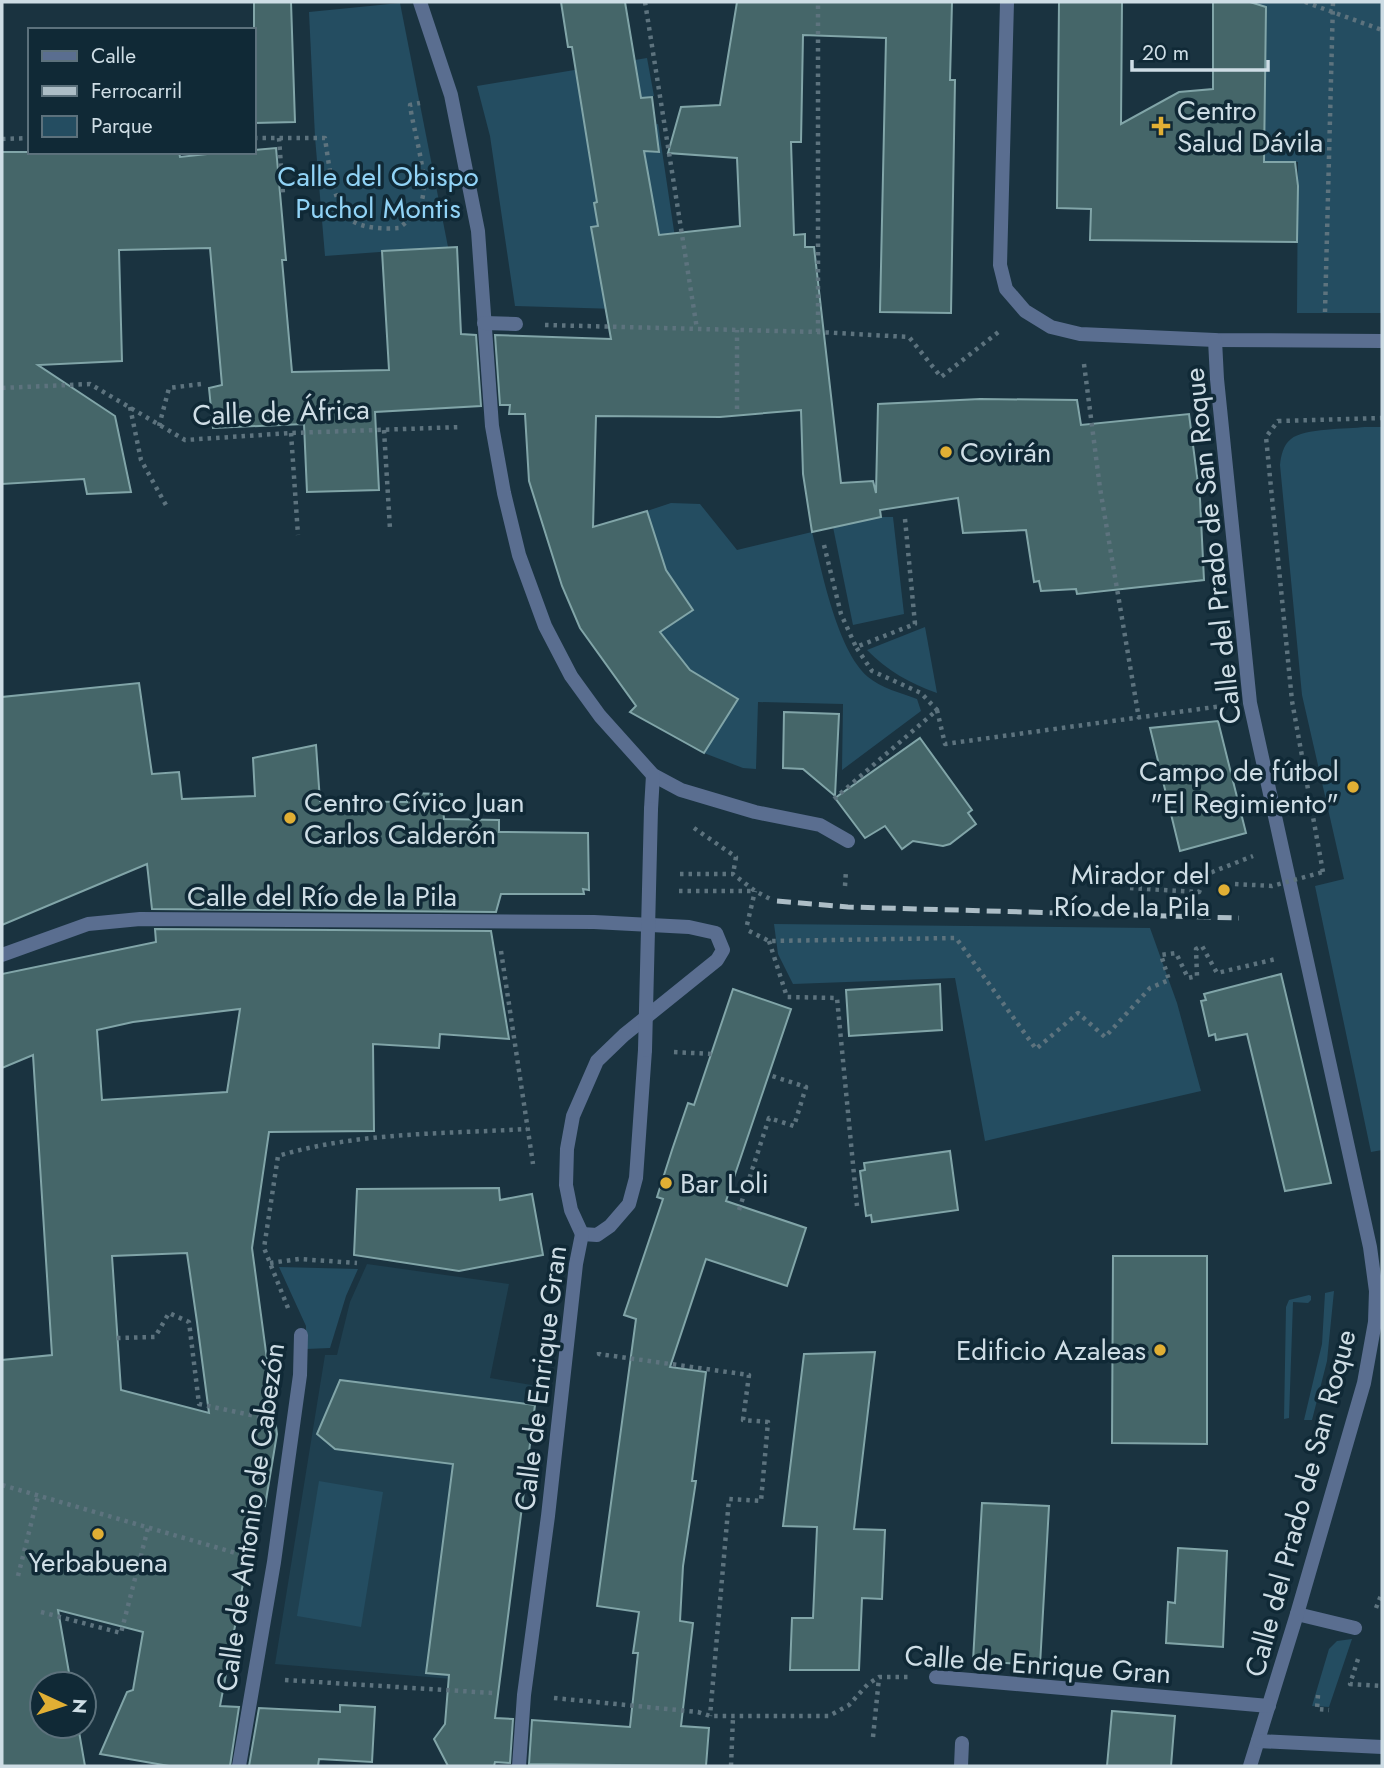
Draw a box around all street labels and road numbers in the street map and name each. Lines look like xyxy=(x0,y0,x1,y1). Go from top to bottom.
street label: Calle del Prado de San Roque xyxy=(1173,366,1252,726)
street label: Calle de África xyxy=(192,389,370,436)
street label: Calle del Río de la Pila xyxy=(187,876,457,917)
street label: Calle de Enrique Gran xyxy=(504,1243,577,1513)
street label: Calle del Prado de San Roque xyxy=(1234,1325,1367,1681)
street label: Calle de Antonio de Cabezón xyxy=(206,1340,295,1694)
street label: Calle de Enrique Gran xyxy=(903,1635,1173,1694)

